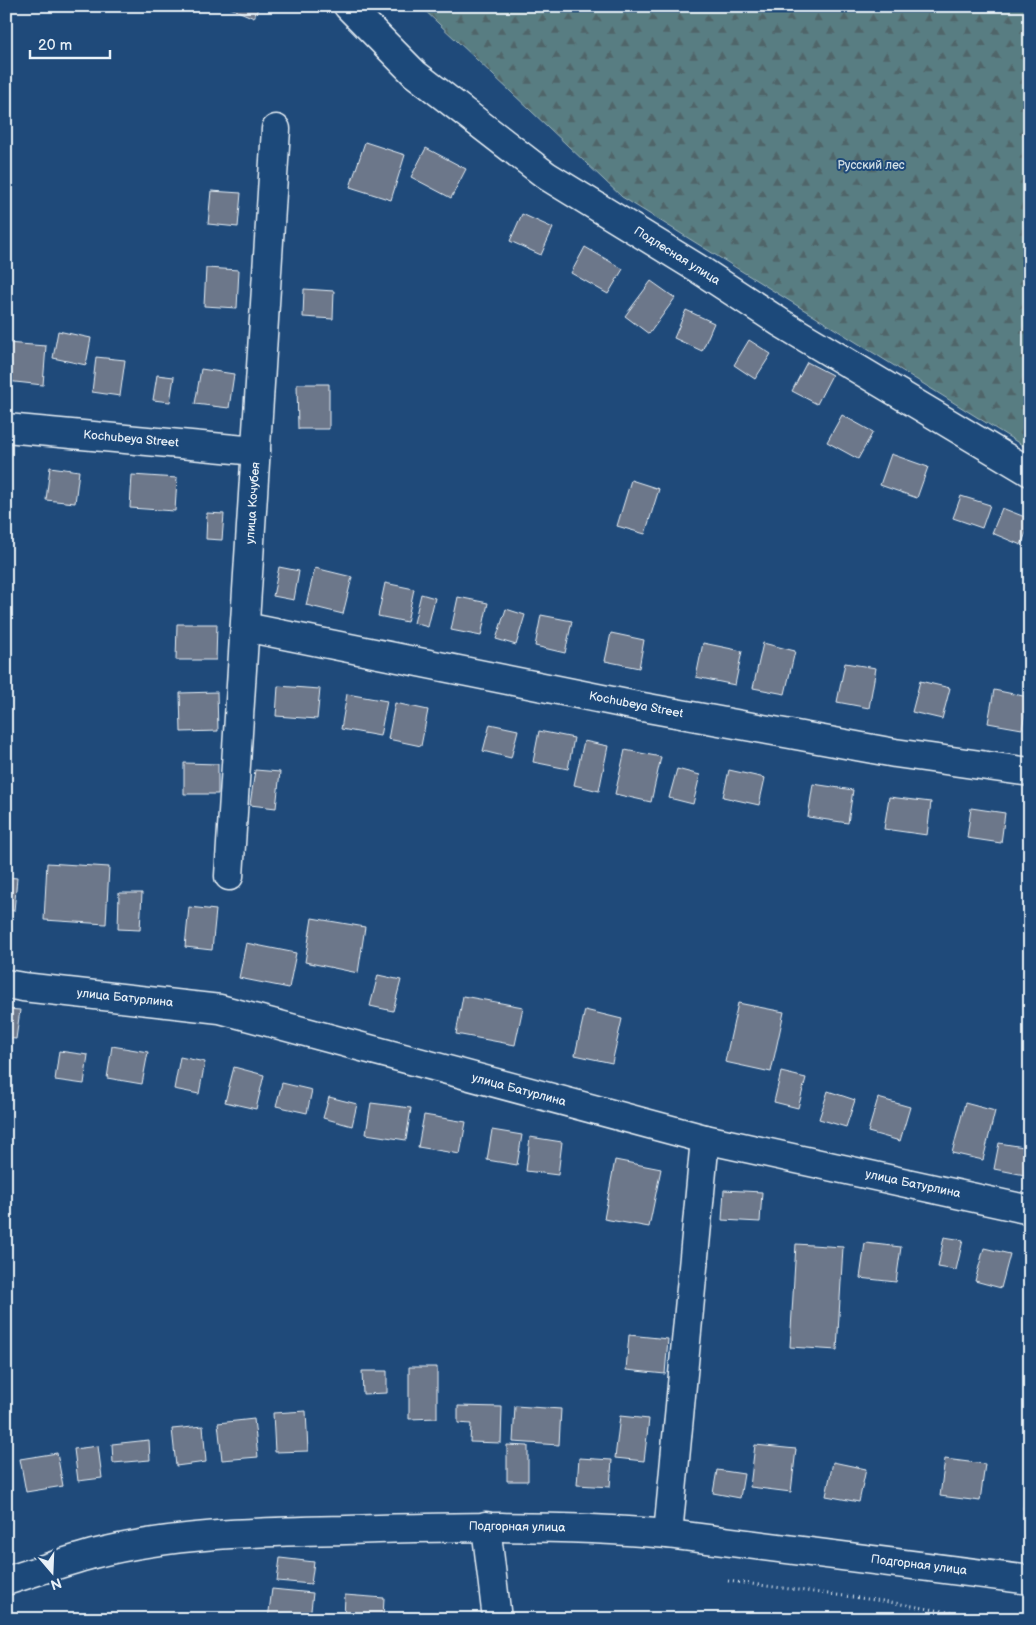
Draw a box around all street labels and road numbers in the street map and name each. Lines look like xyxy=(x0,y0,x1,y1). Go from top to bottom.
street label: Подлесная улица xyxy=(631,224,723,288)
street label: Kochubeya Street xyxy=(83,427,180,451)
street label: улица Кочубея xyxy=(243,461,263,544)
street label: Kochubeya Street xyxy=(588,689,685,722)
street label: улица Батурлина xyxy=(76,985,174,1011)
street label: улица Батурлина xyxy=(470,1070,568,1110)
street label: улица Батурлина xyxy=(864,1167,962,1201)
street label: Подгорная улица xyxy=(469,1519,565,1535)
street label: Подгорная улица xyxy=(870,1552,968,1578)

